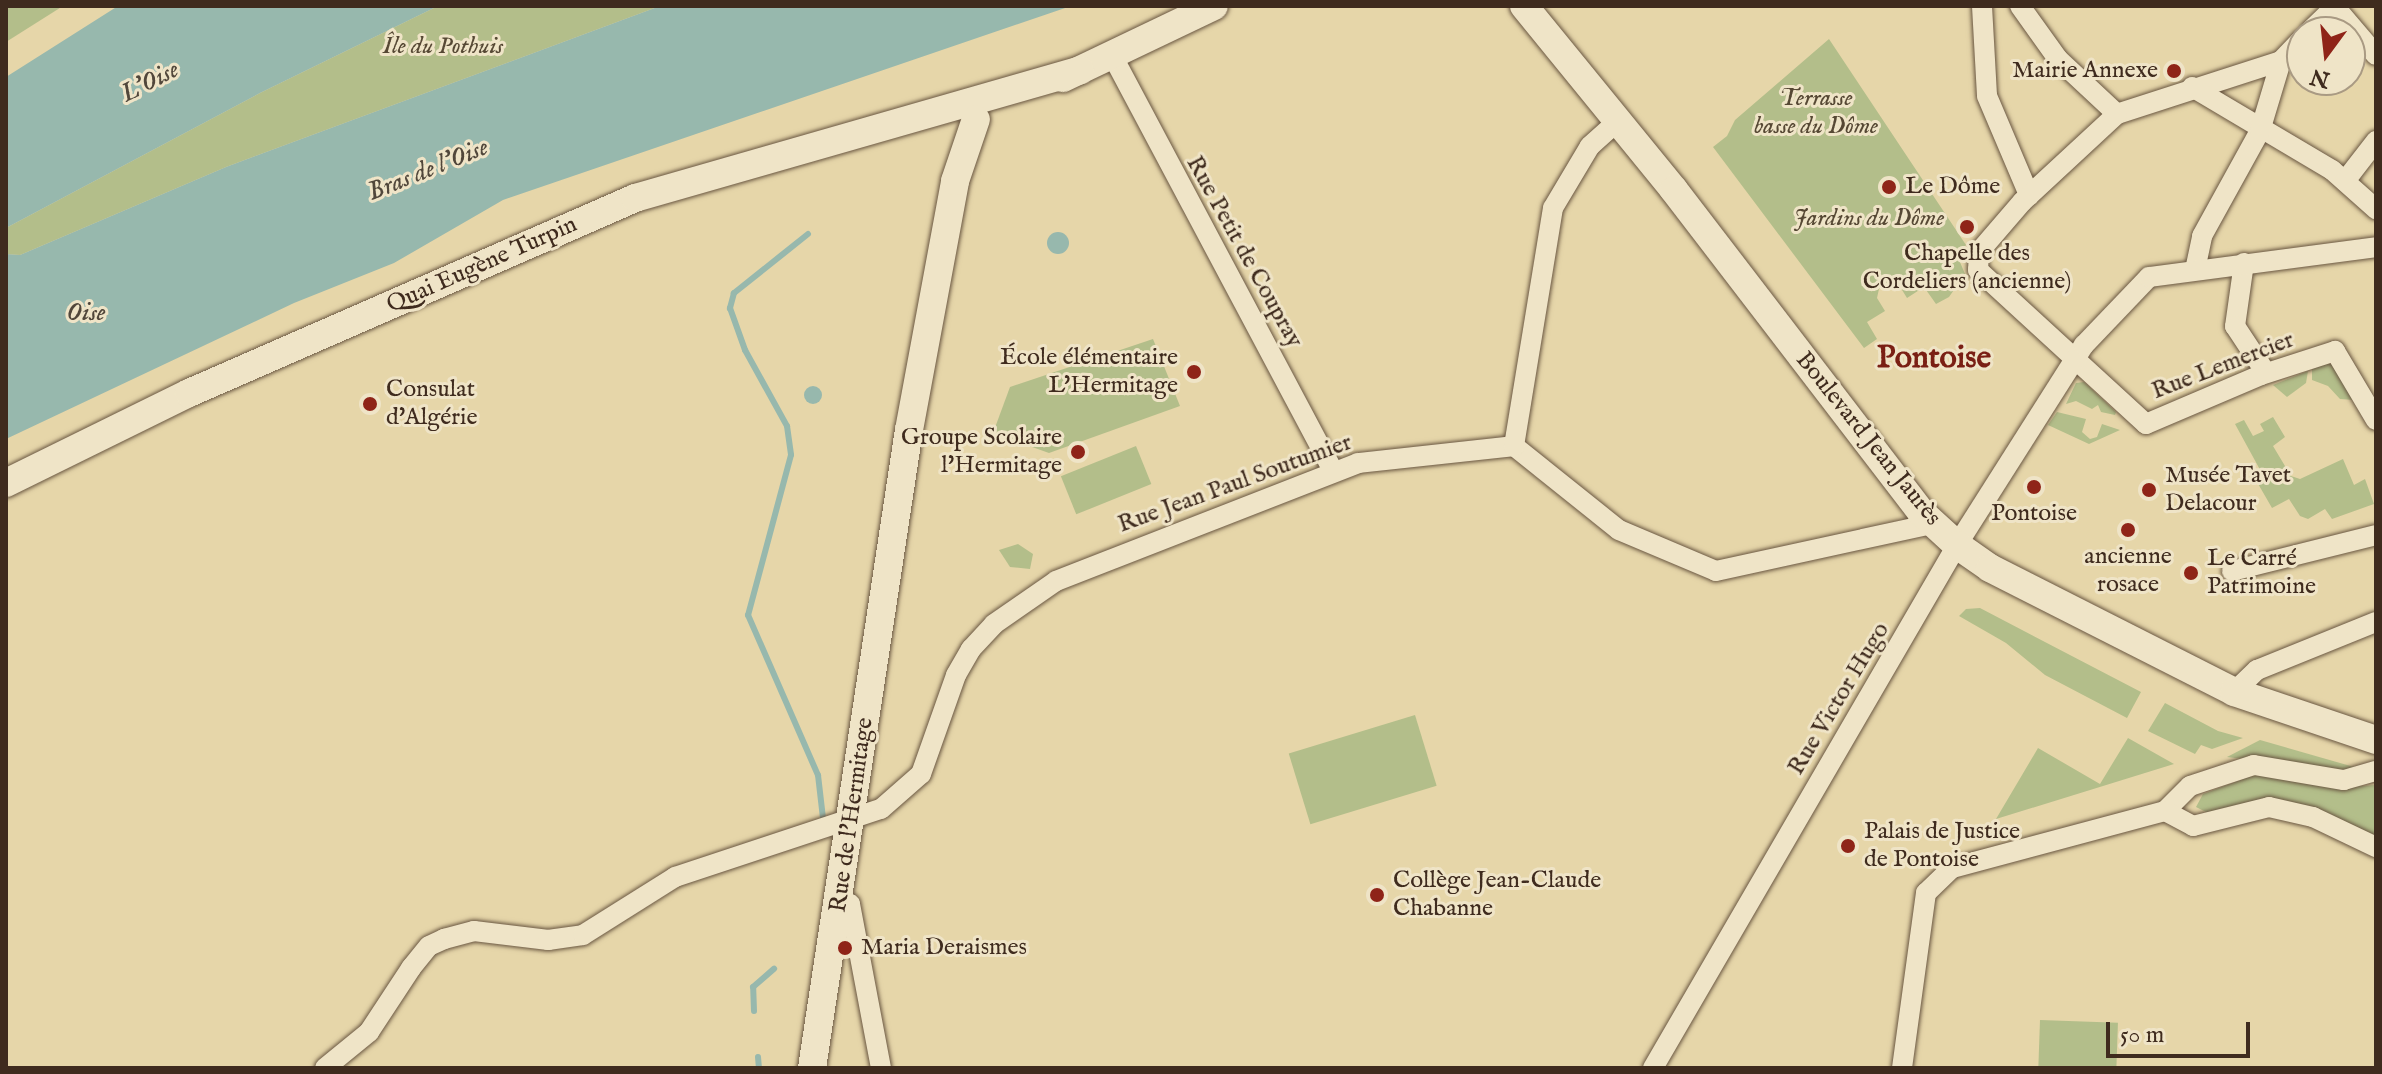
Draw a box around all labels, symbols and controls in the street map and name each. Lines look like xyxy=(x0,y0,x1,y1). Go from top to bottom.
north arrow xyxy=(2286,16,2366,96)
park label: Île du Pothuis xyxy=(383,33,503,61)
water label: L'Oise xyxy=(116,54,184,110)
place label: Mairie Annexe xyxy=(2012,57,2158,85)
text: N xyxy=(2307,61,2333,93)
marker: Mairie Annexe xyxy=(2165,62,2183,80)
park label: Terrasse basse du Dôme xyxy=(1754,85,1878,141)
water label: Bras de l'Oise xyxy=(363,132,493,208)
street label: Rue Petit de Coupray xyxy=(1179,151,1309,353)
place label: Le Dôme xyxy=(1905,173,2000,201)
marker: Le Dôme xyxy=(1880,178,1898,196)
park label: Jardins du Dôme xyxy=(1794,205,1944,233)
street label: Quai Eugène Turpin xyxy=(382,210,582,320)
marker: Chapelle des Cordeliers (ancienne) xyxy=(1958,218,1976,236)
place label: Chapelle des Cordeliers (ancienne) xyxy=(1863,240,2071,296)
water label: Oise xyxy=(67,297,105,329)
street label: Rue Lemercier xyxy=(2148,326,2298,406)
district label: Pontoise xyxy=(1877,340,1991,378)
place label: École élémentaire L'Hermitage xyxy=(1000,344,1178,400)
street label: Boulevard Jean Jaurès xyxy=(1789,346,1947,532)
marker: École élémentaire L'Hermitage xyxy=(1185,363,1203,381)
place label: Consulat d'Algérie xyxy=(386,376,477,432)
marker: Consulat d'Algérie xyxy=(361,395,379,413)
place label: Groupe Scolaire l'Hermitage xyxy=(901,424,1062,480)
street label: Rue Jean Paul Soutumier xyxy=(1114,428,1356,540)
marker: Groupe Scolaire l'Hermitage xyxy=(1069,443,1087,461)
place label: Musée Tavet Delacour xyxy=(2165,462,2291,518)
marker: Pontoise xyxy=(2025,478,2043,496)
marker: Musée Tavet Delacour xyxy=(2140,481,2158,499)
place label: Pontoise xyxy=(1991,500,2077,528)
marker: ancienne rosace xyxy=(2119,521,2137,539)
place label: ancienne rosace xyxy=(2084,543,2172,599)
place label: Le Carré Patrimoine xyxy=(2207,545,2316,601)
marker: Le Carré Patrimoine xyxy=(2182,564,2200,582)
street label: Rue Victor Hugo xyxy=(1782,618,1896,780)
street label: Rue de l'Hermitage xyxy=(824,716,880,914)
place label: Palais de Justice de Pontoise xyxy=(1864,818,2020,874)
marker: Palais de Justice de Pontoise xyxy=(1839,837,1857,855)
place label: Collège Jean-Claude Chabanne xyxy=(1393,867,1601,923)
marker: Collège Jean-Claude Chabanne xyxy=(1368,886,1386,904)
place label: Maria Deraismes xyxy=(861,934,1027,962)
marker: Maria Deraismes xyxy=(836,939,854,957)
scale bar xyxy=(2110,1006,2254,1056)
text: 50 m xyxy=(2120,1020,2164,1051)

